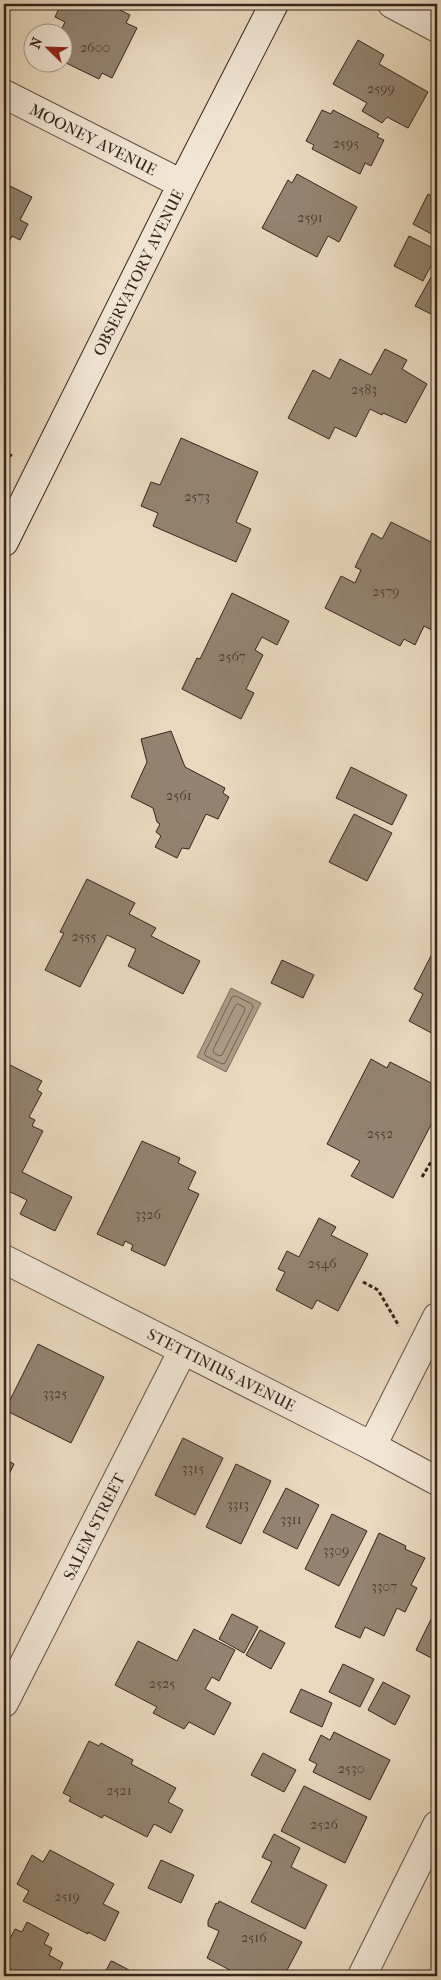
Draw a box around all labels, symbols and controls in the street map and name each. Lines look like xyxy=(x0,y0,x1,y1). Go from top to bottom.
north arrow xyxy=(22,22,72,72)
text: N xyxy=(27,35,47,51)
house number: 2600 xyxy=(80,39,110,56)
house number: 2599 xyxy=(367,80,395,97)
street label: MOONEY AVENUE xyxy=(27,99,160,179)
house number: 2595 xyxy=(333,135,359,152)
street label: OBSERVATORY AVENUE xyxy=(89,186,187,359)
house number: 2591 xyxy=(297,209,323,226)
house number: 2583 xyxy=(351,381,377,398)
house number: 2573 xyxy=(184,488,210,505)
house number: 2579 xyxy=(372,583,400,600)
house number: 2567 xyxy=(218,648,246,665)
house number: 2561 xyxy=(166,787,192,804)
house number: 2555 xyxy=(71,928,97,945)
house number: 2552 xyxy=(367,1125,393,1142)
house number: 3326 xyxy=(135,1206,162,1223)
house number: 2546 xyxy=(307,1255,337,1272)
street label: STETTINIUS AVENUE xyxy=(144,1324,299,1415)
house number: 3325 xyxy=(43,1385,67,1402)
house number: 3315 xyxy=(182,1460,204,1477)
street label: SALEM STREET xyxy=(59,1470,129,1583)
house number: 3313 xyxy=(227,1496,249,1513)
house number: 3311 xyxy=(280,1511,302,1528)
house number: 3309 xyxy=(323,1542,349,1559)
house number: 3307 xyxy=(371,1578,397,1595)
house number: 2525 xyxy=(149,1675,175,1692)
house number: 2530 xyxy=(338,1760,364,1777)
house number: 2521 xyxy=(106,1782,132,1799)
house number: 2526 xyxy=(310,1816,338,1833)
house number: 2519 xyxy=(54,1888,80,1905)
house number: 2516 xyxy=(241,1929,267,1946)

